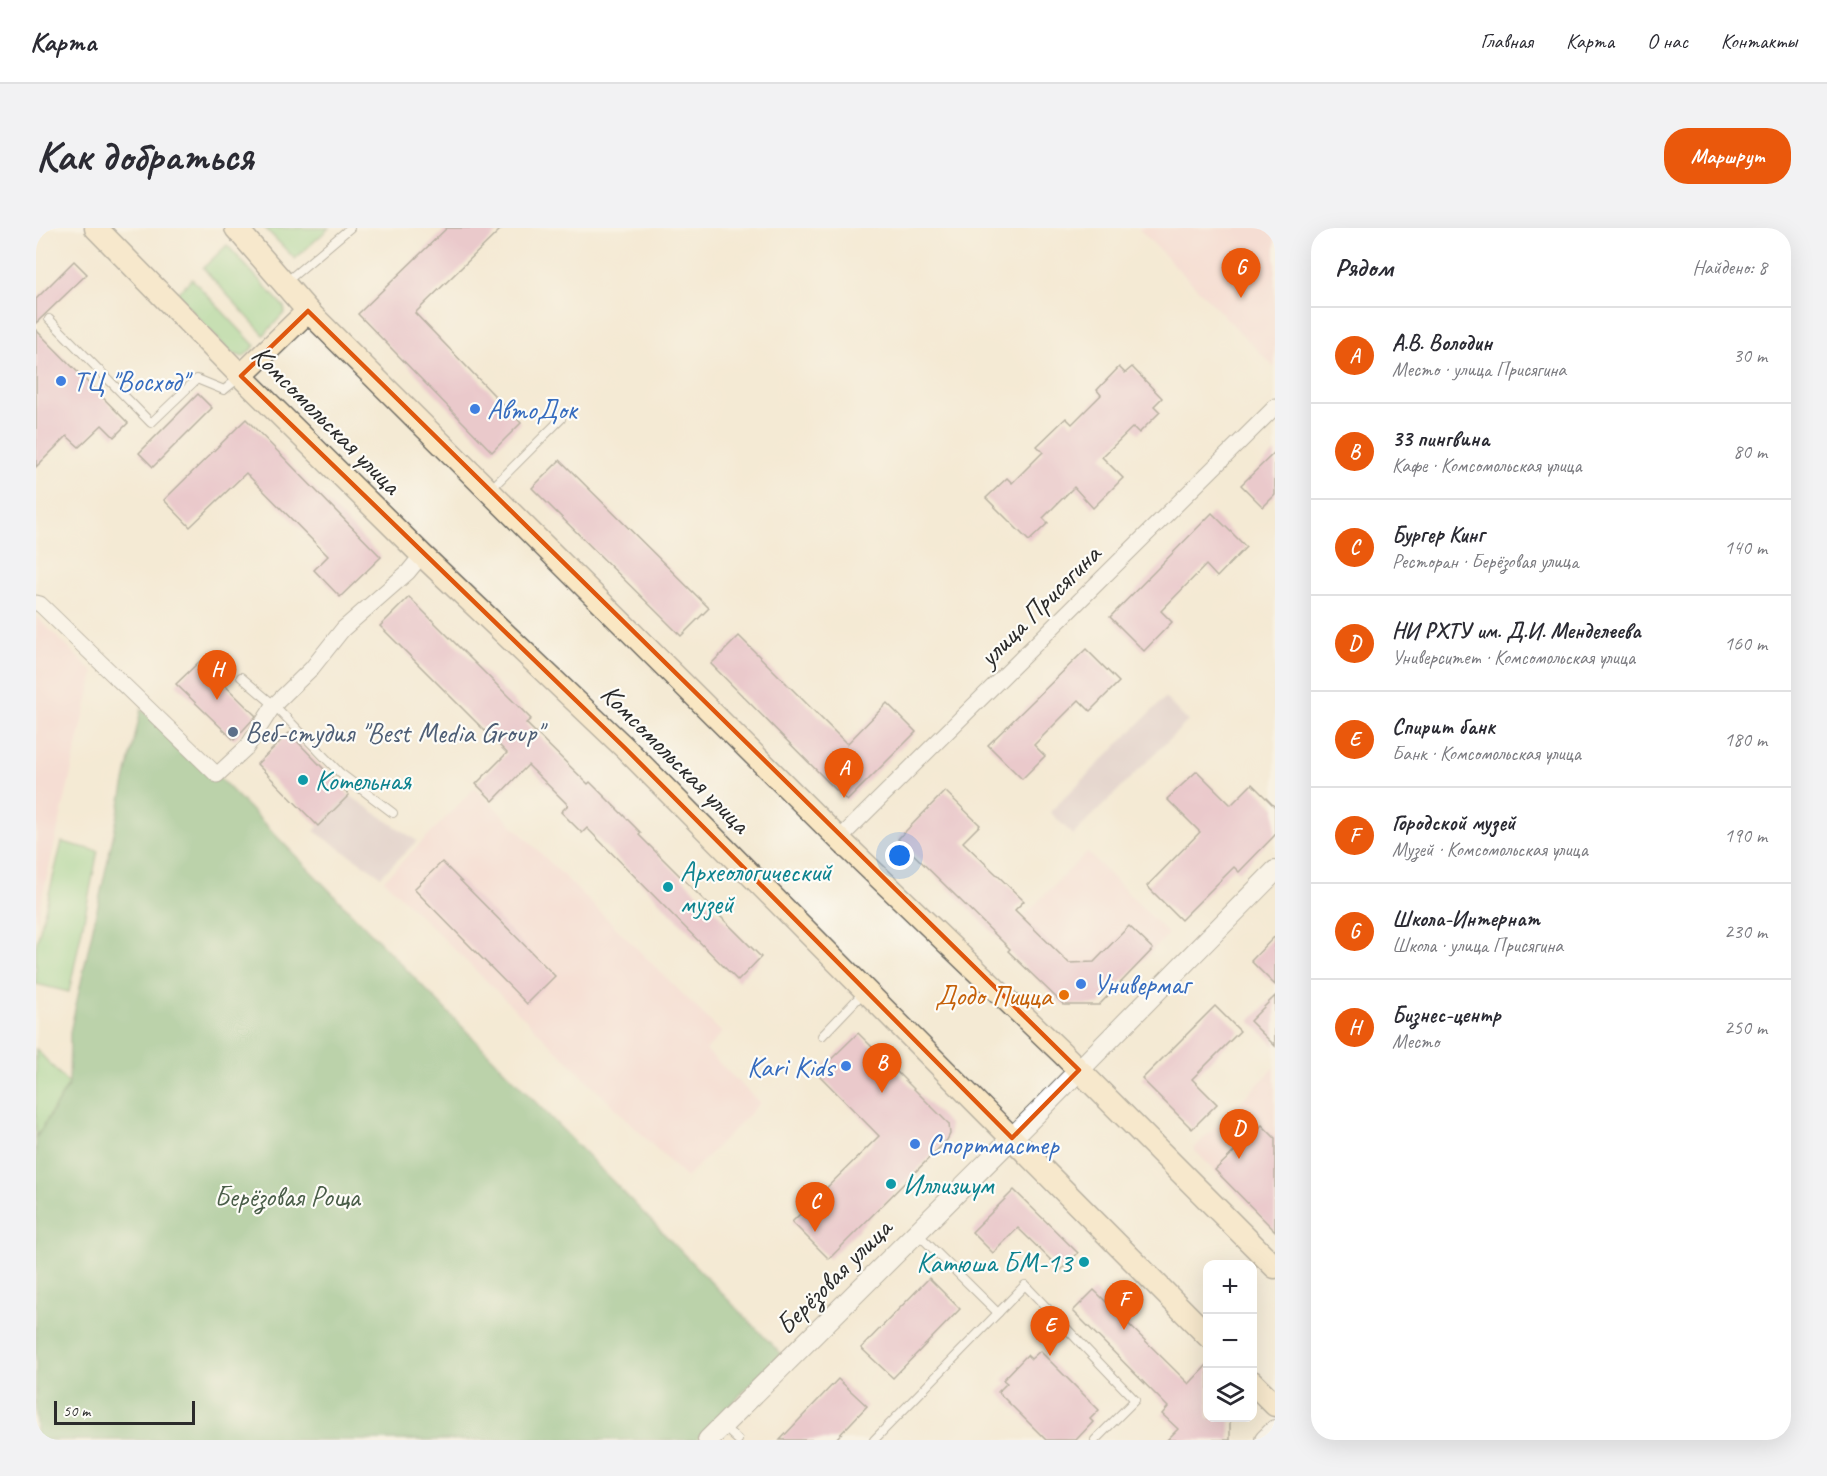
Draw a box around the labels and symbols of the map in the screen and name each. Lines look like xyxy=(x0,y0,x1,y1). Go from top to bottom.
pin: G xyxy=(1222,248,1260,298)
street label: Комсомольская улица xyxy=(245,337,410,503)
place label: ТЦ "Восход" xyxy=(73,364,193,399)
marker: ТЦ "Восход" xyxy=(54,374,68,388)
place label: АвтоДок xyxy=(487,392,579,427)
marker: АвтоДок xyxy=(468,402,482,416)
street label: улица Присягина xyxy=(969,536,1109,675)
pin: H xyxy=(198,650,237,700)
street label: Комсомольская улица xyxy=(594,676,759,842)
place label: Веб-студия "Best Media Group" xyxy=(245,715,548,750)
marker: Веб-студия "Best Media Group" xyxy=(226,725,240,739)
pin: A xyxy=(824,748,864,798)
place label: Котельная xyxy=(315,763,412,798)
marker: Котельная xyxy=(296,773,310,787)
your location xyxy=(885,841,914,870)
place label: Археологический музей xyxy=(680,854,833,921)
marker: Археологический музей xyxy=(661,880,675,894)
place label: Универмаг xyxy=(1093,967,1194,1002)
marker: Универмаг xyxy=(1074,977,1088,991)
place label: Додо Пицца xyxy=(935,978,1054,1013)
marker: Додо Пицца xyxy=(1057,988,1071,1002)
pin: B xyxy=(862,1044,902,1093)
place label: Kari Kids xyxy=(747,1049,836,1084)
marker: Kari Kids xyxy=(839,1059,853,1073)
pin: D xyxy=(1220,1110,1258,1159)
place label: Спортмастер xyxy=(927,1127,1060,1162)
marker: Спортмастер xyxy=(908,1137,922,1151)
place label: Иллизиум xyxy=(903,1167,995,1202)
marker: Иллизиум xyxy=(884,1177,898,1191)
park label: Берёзовая Роща xyxy=(214,1179,362,1215)
pin: C xyxy=(796,1182,834,1232)
street label: Берёзовая улица xyxy=(768,1209,901,1342)
place label: Катюша БМ-13 xyxy=(917,1245,1074,1280)
marker: Катюша БМ-13 xyxy=(1077,1255,1091,1269)
pin: F xyxy=(1104,1280,1144,1330)
pin: E xyxy=(1030,1306,1070,1356)
scale bar xyxy=(54,1398,195,1426)

